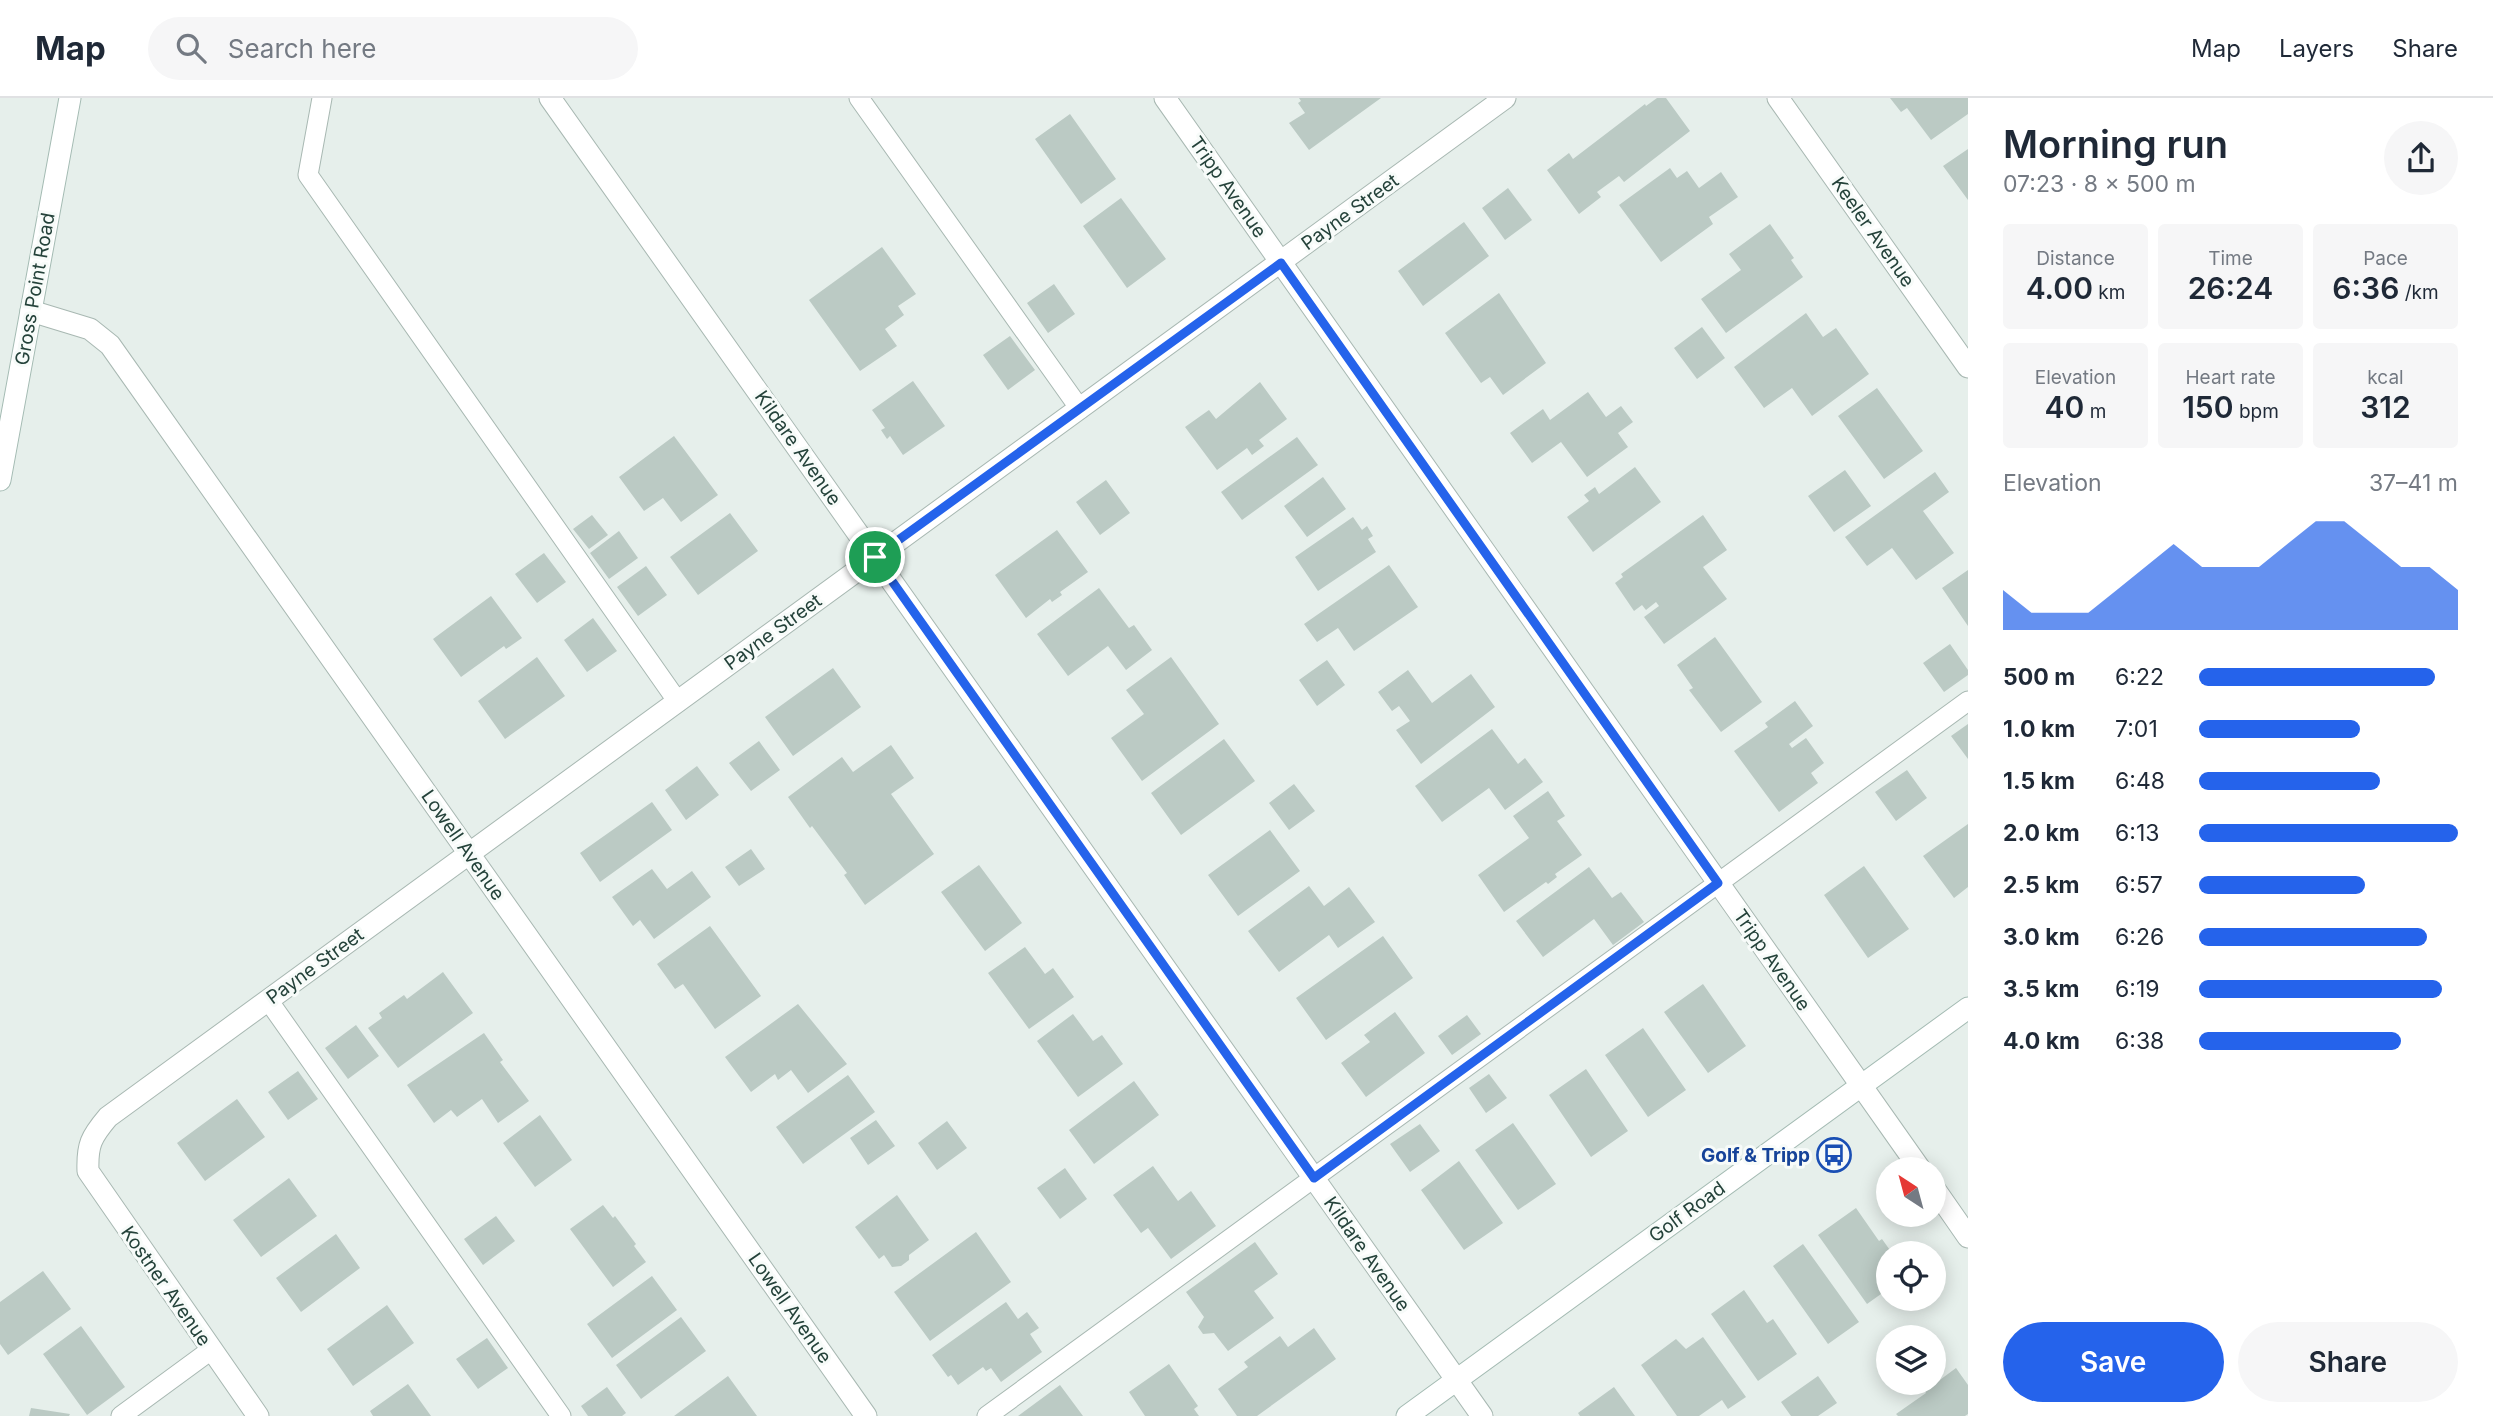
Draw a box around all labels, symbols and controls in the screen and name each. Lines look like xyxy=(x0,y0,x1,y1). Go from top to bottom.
search box xyxy=(148,17,638,80)
text: Map xyxy=(35,28,106,68)
icon: search xyxy=(172,29,210,67)
text: Search here xyxy=(228,33,376,64)
text: Map xyxy=(2191,34,2241,63)
text: Layers xyxy=(2279,34,2354,63)
text: Share xyxy=(2392,34,2458,63)
text: Morning run xyxy=(2003,121,2228,167)
button: share xyxy=(2384,121,2458,195)
street label: Tripp Avenue xyxy=(1185,132,1271,242)
street label: Payne Street xyxy=(1297,169,1403,255)
text: 07:23 · 8 × 500 m xyxy=(2003,170,2196,198)
street label: Keeler Avenue xyxy=(1827,173,1919,291)
street label: Gross Point Road xyxy=(10,211,60,367)
text: Distance xyxy=(2036,247,2115,270)
text: Time xyxy=(2208,247,2253,270)
text: Pace xyxy=(2363,247,2408,270)
text: 4.00 xyxy=(2026,270,2093,306)
text: 26:24 xyxy=(2188,270,2273,306)
text: 6:36 xyxy=(2332,270,2399,306)
text: km xyxy=(2093,281,2125,304)
text: /km xyxy=(2399,281,2439,304)
text: Elevation xyxy=(2035,366,2116,389)
text: Heart rate xyxy=(2186,366,2276,389)
text: kcal xyxy=(2367,366,2404,389)
street label: Kildare Avenue xyxy=(750,386,846,510)
text: 40 xyxy=(2045,389,2084,425)
text: 150 xyxy=(2182,389,2234,425)
text: 312 xyxy=(2360,389,2411,425)
text: m xyxy=(2084,400,2106,423)
text: bpm xyxy=(2234,400,2279,423)
text: Elevation xyxy=(2003,469,2102,497)
text: 37–41 m xyxy=(2369,469,2458,497)
pin xyxy=(845,527,905,587)
icon: arrive xyxy=(856,538,894,576)
street label: Payne Street xyxy=(720,589,826,675)
text: 500 m xyxy=(2003,663,2075,691)
text: 6:22 xyxy=(2115,663,2164,691)
text: 1.0 km xyxy=(2003,715,2075,743)
text: 7:01 xyxy=(2115,715,2158,743)
text: 1.5 km xyxy=(2003,767,2075,795)
text: 6:48 xyxy=(2115,767,2165,795)
street label: Lowell Avenue xyxy=(416,785,510,905)
text: 2.0 km xyxy=(2003,819,2080,847)
text: 6:13 xyxy=(2115,819,2159,847)
text: 2.5 km xyxy=(2003,871,2080,899)
text: 6:57 xyxy=(2115,871,2163,899)
street label: Tripp Avenue xyxy=(1729,905,1815,1015)
street label: Payne Street xyxy=(262,923,368,1009)
text: 3.0 km xyxy=(2003,923,2080,951)
text: 6:26 xyxy=(2115,923,2164,951)
text: 3.5 km xyxy=(2003,975,2079,1003)
text: 6:19 xyxy=(2115,975,2160,1003)
text: 4.0 km xyxy=(2003,1027,2080,1055)
text: 6:38 xyxy=(2115,1027,2164,1055)
bus stop icon: Golf & Tripp xyxy=(1815,1136,1853,1174)
place label: Golf & Tripp xyxy=(1701,1144,1810,1167)
north arrow xyxy=(1876,1157,1946,1227)
map controls xyxy=(1876,1157,1946,1395)
street label: Golf Road xyxy=(1644,1177,1730,1247)
street label: Kildare Avenue xyxy=(1319,1192,1415,1316)
street label: Kostner Avenue xyxy=(116,1222,216,1350)
button: locate xyxy=(1876,1241,1946,1311)
street label: Lowell Avenue xyxy=(743,1248,837,1368)
button: Save xyxy=(2003,1322,2224,1402)
button: Share xyxy=(2238,1322,2458,1402)
button: layers xyxy=(1876,1325,1946,1395)

